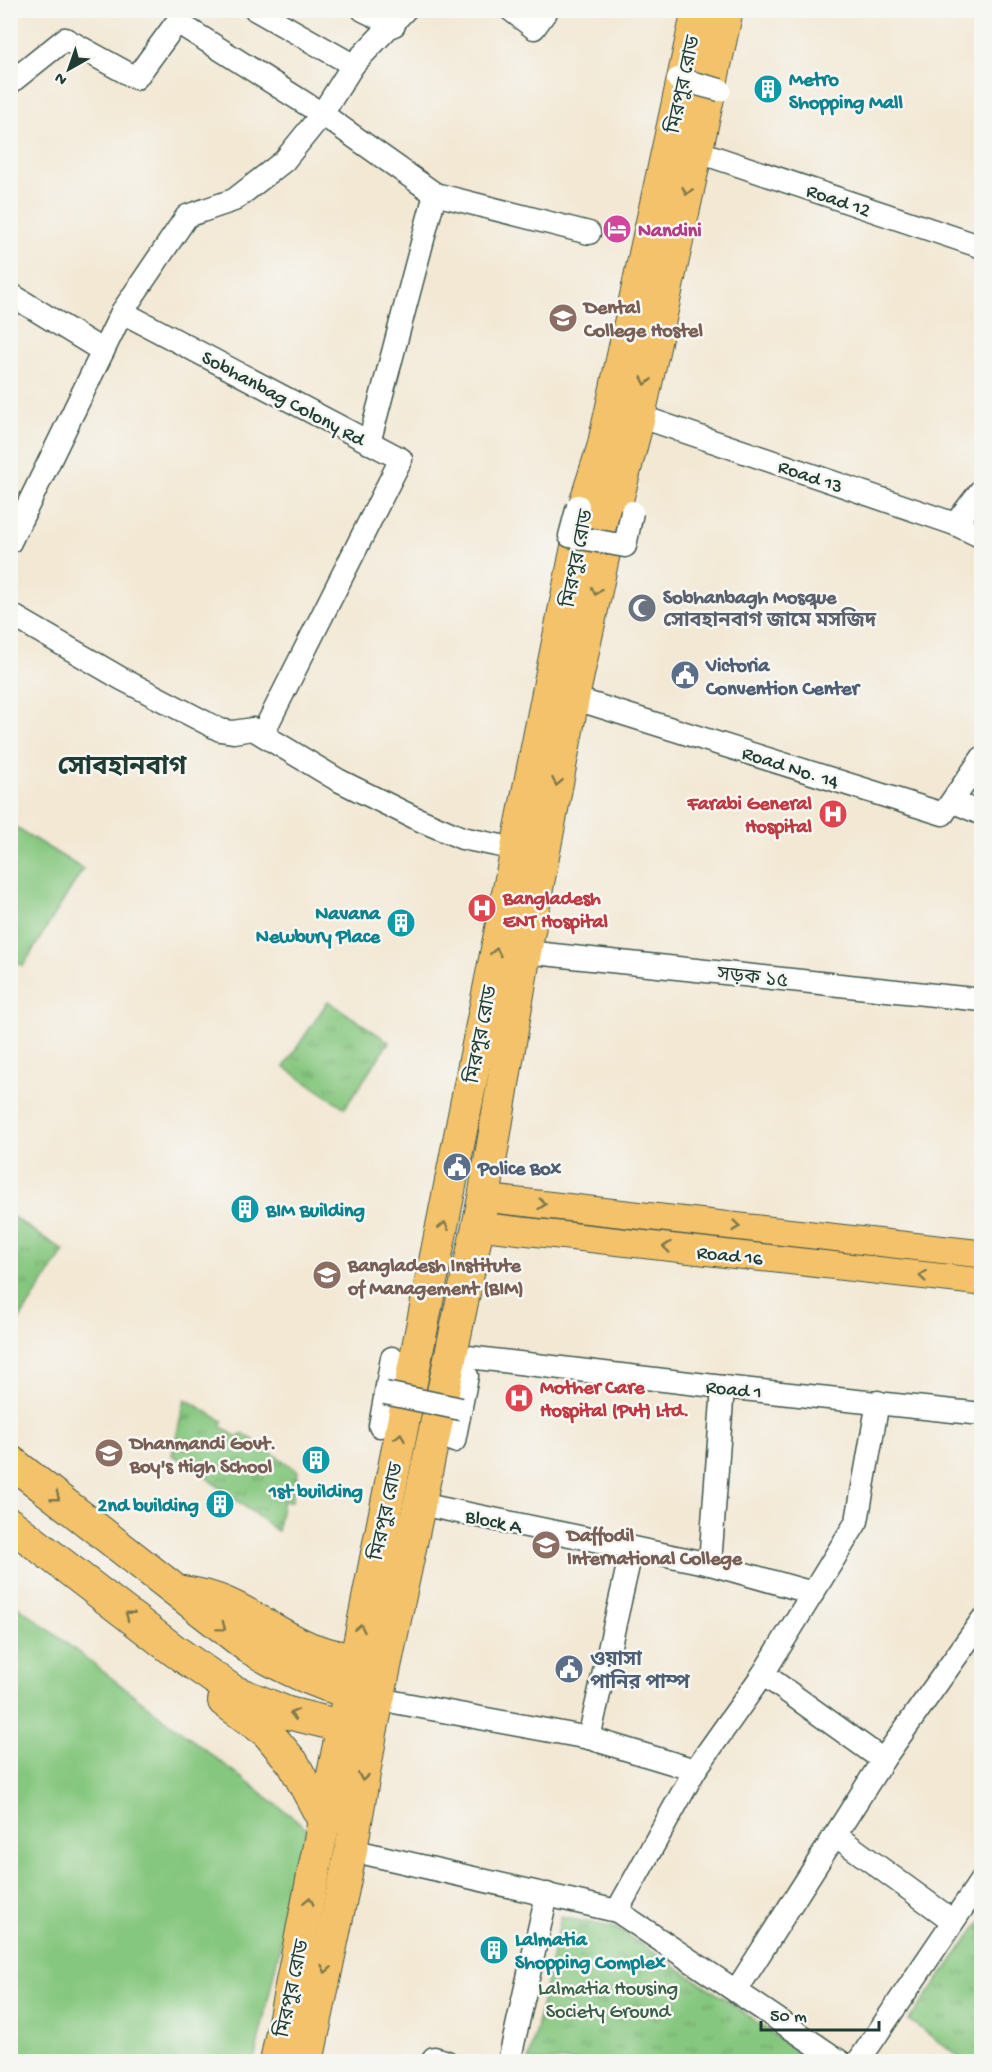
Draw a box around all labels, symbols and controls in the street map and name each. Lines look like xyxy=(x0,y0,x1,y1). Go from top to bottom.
street label: মিরপুর রোড xyxy=(660,32,707,137)
north arrow xyxy=(39,39,99,99)
text: N xyxy=(51,67,72,88)
place label: Metro Shopping Mall xyxy=(789,70,903,116)
building icon: Metro Shopping Mall xyxy=(752,73,784,105)
street label: Road 12 xyxy=(803,181,873,224)
one-way arrow xyxy=(682,185,695,195)
hotel icon: Nandini xyxy=(601,213,633,245)
place label: Nandini xyxy=(638,221,702,244)
place label: Dental College Hostel xyxy=(582,298,703,344)
school or university icon: Dental College Hostel xyxy=(547,302,579,334)
street label: Sobhanbag Colony Rd xyxy=(197,347,370,454)
one-way arrow xyxy=(641,376,654,386)
street label: Road 13 xyxy=(775,457,845,500)
street label: মিরপুর রোড xyxy=(555,506,600,611)
one-way arrow xyxy=(590,586,603,596)
place label: Sobhanbagh Mosque সোবহানবাগ জামে মসজিদ xyxy=(663,588,877,634)
mosque icon: Sobhanbagh Mosque সোবহানবাগ জামে মসজিদ xyxy=(626,592,658,624)
place label: Victoria Convention Center xyxy=(705,656,861,702)
public building icon: Victoria Convention Center xyxy=(669,659,701,691)
street label: Road No. 14 xyxy=(739,743,842,796)
district label: সোবহানবাগ xyxy=(58,754,188,785)
one-way arrow xyxy=(551,777,564,787)
place label: Farabi General Hospital xyxy=(686,794,813,840)
hospital icon: Farabi General Hospital xyxy=(817,798,849,830)
place label: Bangladesh ENT Hospital xyxy=(502,889,609,935)
hospital icon: Bangladesh ENT Hospital xyxy=(466,892,498,924)
place label: Navana Newbury Place xyxy=(256,904,381,950)
building icon: Navana Newbury Place xyxy=(385,907,417,939)
one-way arrow xyxy=(489,947,502,957)
street label: সড়ক ১৫ xyxy=(715,964,789,995)
street label: মিরপুর রোড xyxy=(459,982,504,1087)
public building icon: Police Box xyxy=(441,1151,473,1183)
place label: Police Box xyxy=(477,1159,562,1182)
building icon: BIM Building xyxy=(229,1193,261,1225)
one-way arrow xyxy=(538,1197,547,1210)
place label: BIM Building xyxy=(265,1201,365,1224)
one-way arrow xyxy=(732,1219,741,1232)
one-way arrow xyxy=(437,1221,450,1231)
one-way arrow xyxy=(662,1241,672,1254)
street label: Road 16 xyxy=(695,1243,765,1272)
place label: Bangladesh Institute of Management (BIM) xyxy=(347,1256,524,1302)
school or university icon: Bangladesh Institute of Management (BIM) xyxy=(311,1259,343,1291)
one-way arrow xyxy=(919,1270,928,1283)
street label: Road 1 xyxy=(704,1377,763,1406)
place label: Mother Care Hospital (Pvt) Ltd. xyxy=(540,1378,689,1424)
hospital icon: Mother Care Hospital (Pvt) Ltd. xyxy=(503,1382,535,1414)
one-way arrow xyxy=(393,1433,406,1443)
place label: Dhanmandi Govt. Boy's High School xyxy=(128,1434,276,1480)
school or university icon: Dhanmandi Govt. Boy's High School xyxy=(93,1437,125,1469)
building icon: 1st building xyxy=(300,1444,332,1476)
street label: মিরপুর রোড xyxy=(363,1459,410,1564)
place label: 1st building xyxy=(268,1482,363,1505)
building icon: 2nd building xyxy=(204,1488,236,1520)
one-way arrow xyxy=(50,1490,61,1501)
place label: 2nd building xyxy=(98,1496,199,1519)
street label: Block A xyxy=(462,1506,525,1541)
place label: Daffodil International College xyxy=(565,1526,743,1572)
school or university icon: Daffodil International College xyxy=(530,1529,562,1561)
one-way arrow xyxy=(124,1612,135,1623)
one-way arrow xyxy=(215,1620,226,1631)
one-way arrow xyxy=(353,1624,366,1634)
place label: ওয়াসা পানির পাম্প xyxy=(590,1650,690,1696)
public building icon: ওয়াসা পানির পাম্প xyxy=(553,1653,585,1685)
one-way arrow xyxy=(289,1709,299,1722)
one-way arrow xyxy=(357,1772,370,1782)
one-way arrow xyxy=(301,1897,314,1907)
place label: Lalmatia Shopping Complex xyxy=(515,1930,666,1976)
building icon: Lalmatia Shopping Complex xyxy=(478,1934,510,1966)
street label: মিরপুর রোড xyxy=(269,1936,316,2041)
one-way arrow xyxy=(320,1964,333,1974)
park label: Lalmatia Housing Society Ground xyxy=(538,1979,678,2025)
scale bar xyxy=(761,1994,880,2032)
text: 50 m xyxy=(770,2007,807,2028)

